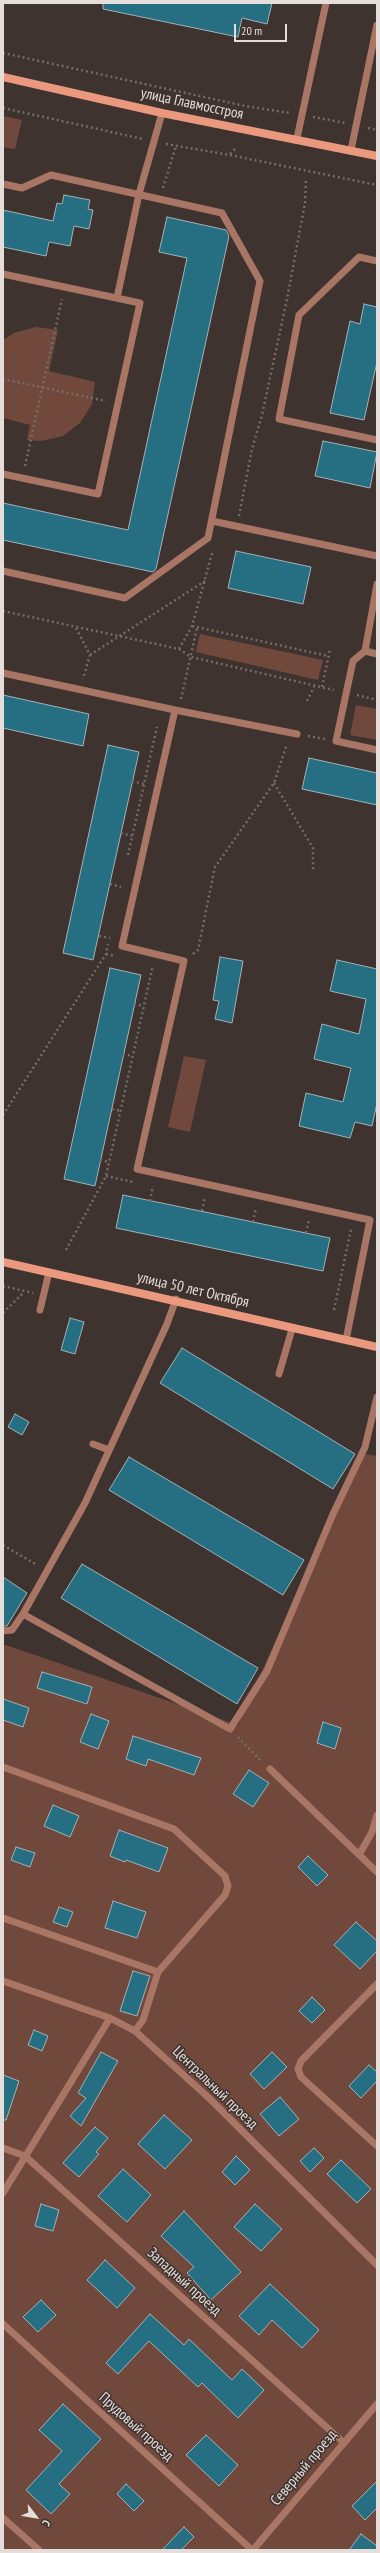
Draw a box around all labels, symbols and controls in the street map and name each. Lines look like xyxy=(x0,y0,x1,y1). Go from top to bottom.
scale bar xyxy=(236,16,289,42)
text: 20 m xyxy=(241,23,262,38)
street label: улица Главмосстроя xyxy=(139,84,245,124)
street label: улица 50 лет Октября xyxy=(135,1268,251,1312)
street label: Центральный проезд xyxy=(169,2043,261,2133)
street label: Западный проезд xyxy=(143,2244,225,2320)
street label: Прудовый проезд xyxy=(95,2389,177,2465)
street label: Северный проезд xyxy=(267,2426,341,2510)
north arrow xyxy=(16,2497,56,2537)
text: С xyxy=(39,2517,54,2529)

